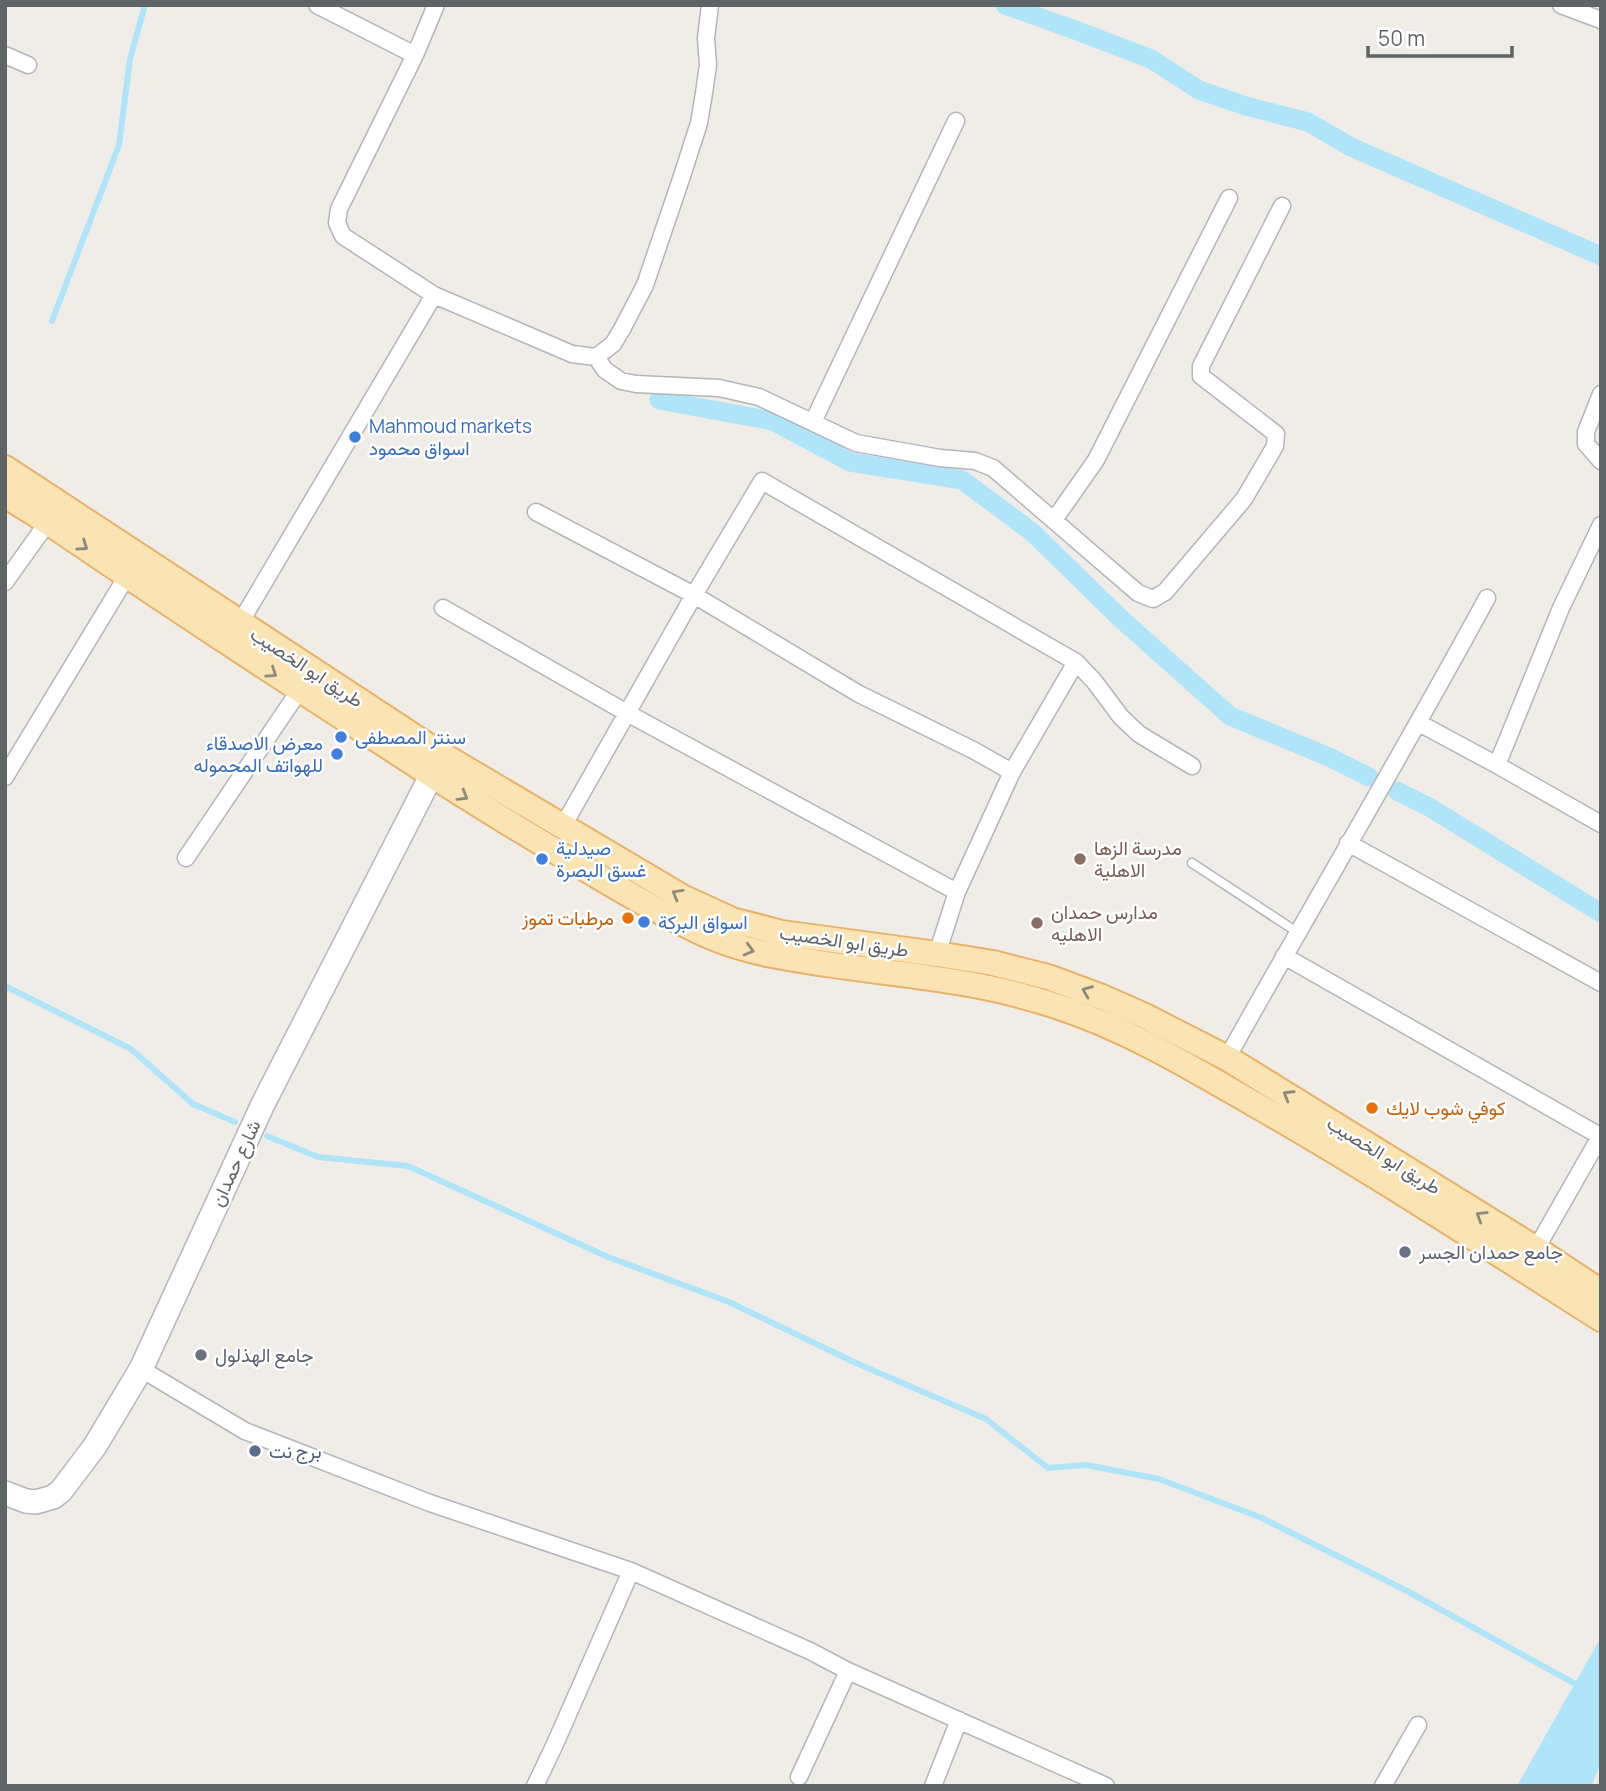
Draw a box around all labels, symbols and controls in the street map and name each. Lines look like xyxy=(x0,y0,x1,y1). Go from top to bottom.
scale bar xyxy=(1368,14,1512,58)
text: 50 m xyxy=(1378,24,1425,52)
place label: Mahmoud markets اسواق محمود xyxy=(369,413,532,461)
marker: Mahmoud markets اسواق محمود xyxy=(347,429,363,445)
one-way arrow xyxy=(75,538,88,550)
street label: طريق ابو الخصيب xyxy=(245,621,369,713)
one-way arrow xyxy=(264,664,277,677)
place label: سنتر المصطفى xyxy=(355,724,466,750)
marker: سنتر المصطفى xyxy=(333,729,349,745)
place label: معرض الاصدقاء للهواتف المحموله xyxy=(193,730,323,778)
marker: معرض الاصدقاء للهواتف المحموله xyxy=(329,746,345,762)
one-way arrow xyxy=(456,787,469,800)
place label: صيدلية غسق البصرة xyxy=(556,835,646,883)
place label: مدرسة الزها الاهلية xyxy=(1094,835,1182,883)
marker: صيدلية غسق البصرة xyxy=(534,851,550,867)
marker: مدرسة الزها الاهلية xyxy=(1072,851,1088,867)
one-way arrow xyxy=(672,889,685,902)
place label: مدارس حمدان الاهليه xyxy=(1051,899,1158,947)
place label: مرطبات تموز xyxy=(521,905,614,931)
place label: اسواق البركة xyxy=(658,909,748,935)
marker: مرطبات تموز xyxy=(620,910,636,926)
marker: اسواق البركة xyxy=(636,914,652,930)
marker: مدارس حمدان الاهليه xyxy=(1029,915,1045,931)
street label: طريق ابو الخصيب xyxy=(778,919,910,963)
one-way arrow xyxy=(743,942,755,956)
one-way arrow xyxy=(1081,985,1094,999)
one-way arrow xyxy=(1283,1091,1296,1104)
place label: كوفي شوب لايك xyxy=(1386,1095,1506,1124)
marker: كوفي شوب لايك xyxy=(1364,1100,1380,1116)
street label: طريق ابو الخصيب xyxy=(1322,1110,1446,1200)
street label: شارع حمدان xyxy=(204,1115,266,1211)
one-way arrow xyxy=(1476,1211,1489,1224)
place label: جامع حمدان الجسر xyxy=(1418,1239,1563,1266)
marker: جامع حمدان الجسر xyxy=(1397,1244,1413,1260)
place label: جامع الهذلول xyxy=(215,1342,314,1369)
marker: جامع الهذلول xyxy=(193,1347,209,1363)
place label: برج نت xyxy=(269,1438,322,1464)
marker: برج نت xyxy=(247,1443,263,1459)

